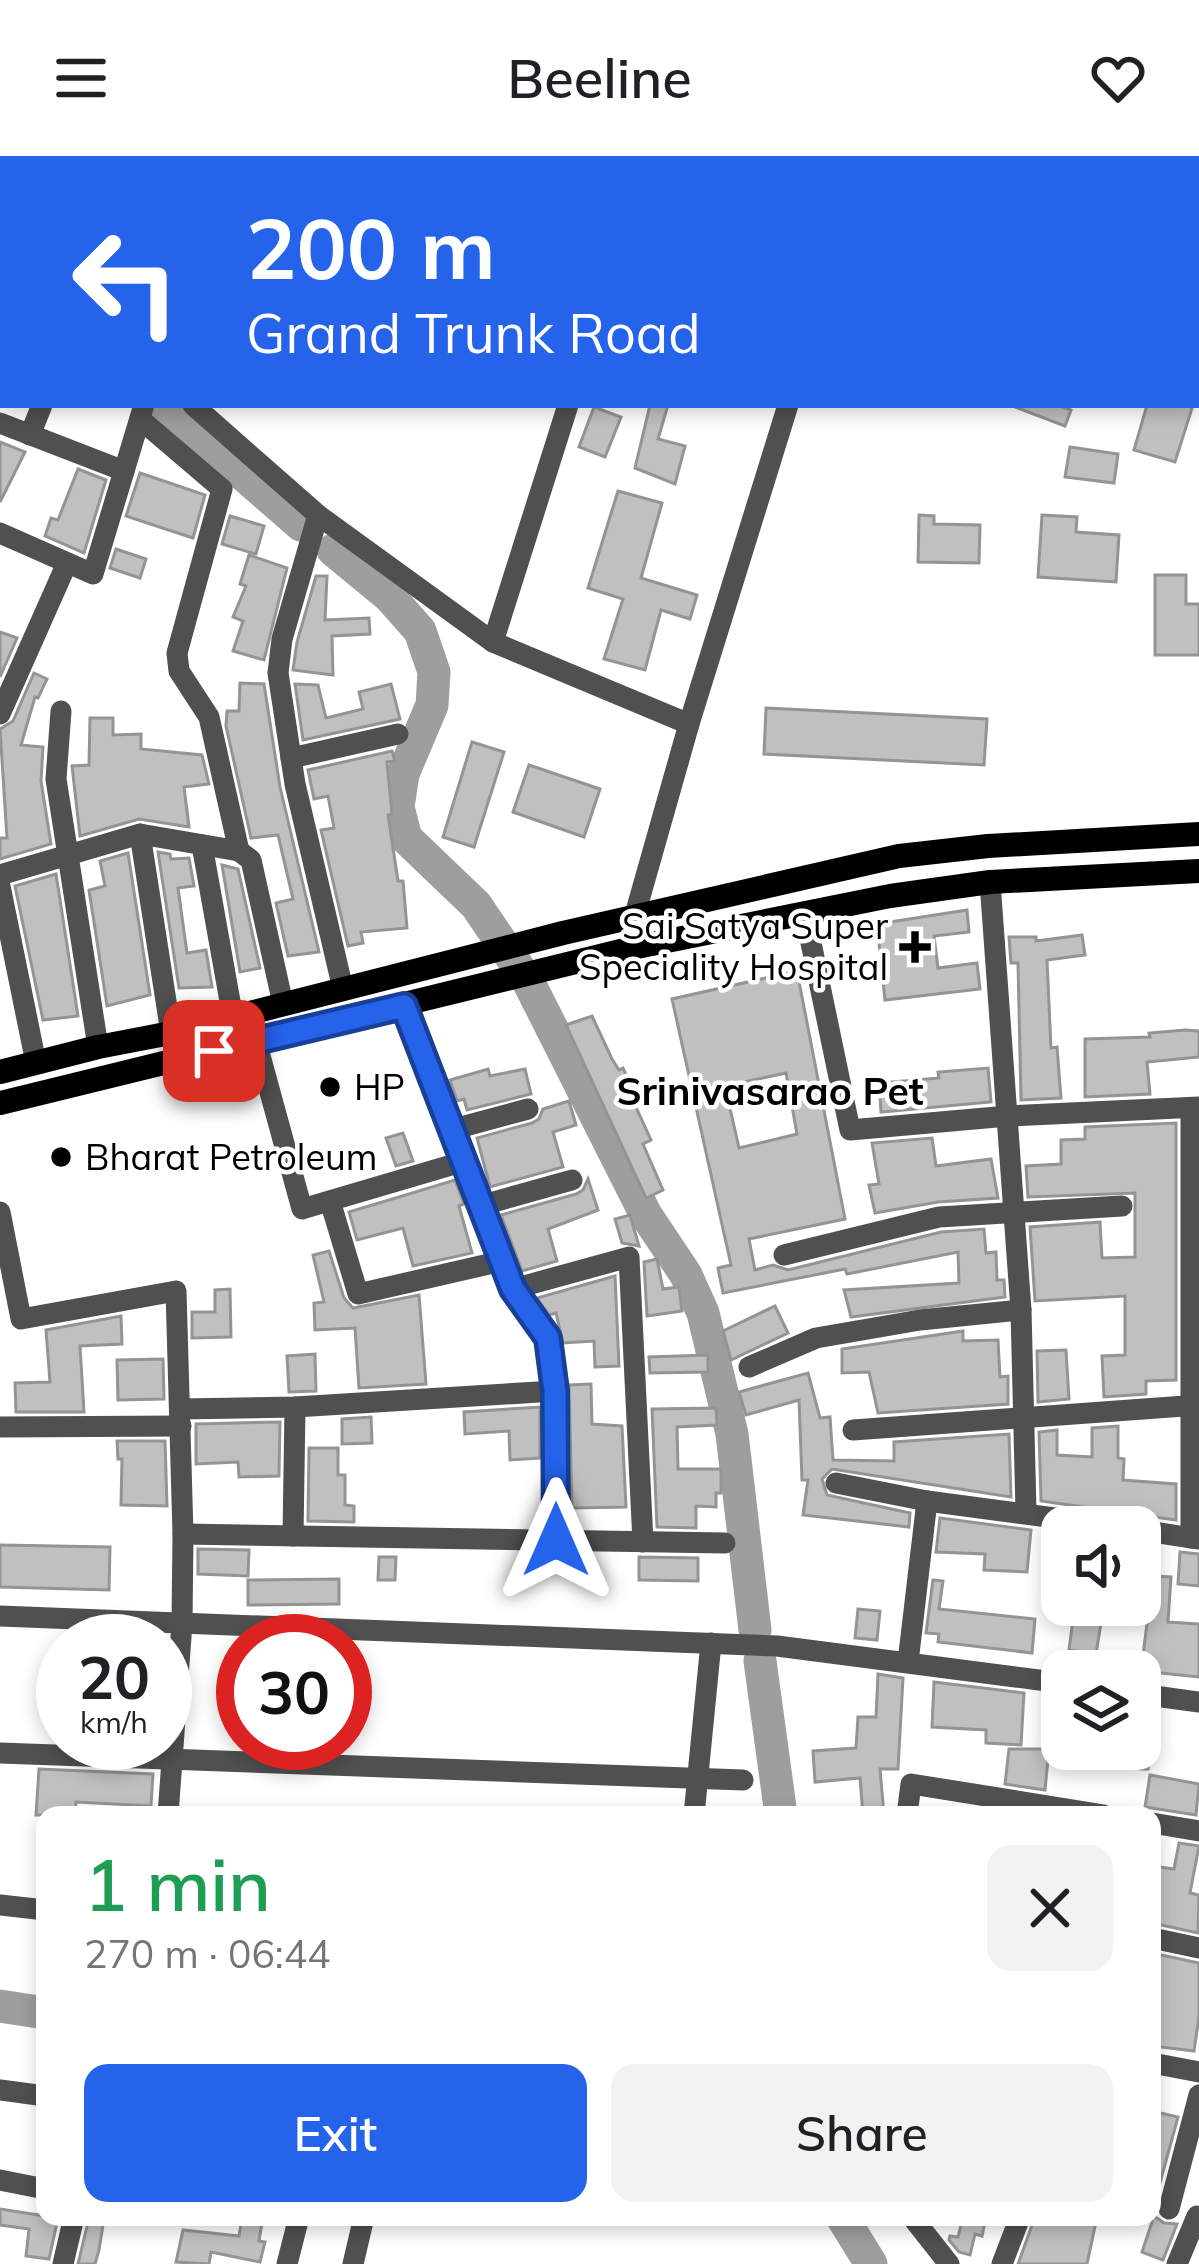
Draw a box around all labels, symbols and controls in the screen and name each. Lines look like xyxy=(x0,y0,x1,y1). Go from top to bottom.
text: Beeline xyxy=(507,44,692,112)
icon: menu xyxy=(48,45,114,111)
icon: heart xyxy=(1085,45,1151,111)
text: 200 m xyxy=(246,195,496,300)
icon: left xyxy=(48,204,204,360)
text: Grand Trunk Road xyxy=(246,299,701,367)
place label: Sai Satya Super Speciality Hospital xyxy=(579,903,888,989)
marker: Sai Satya Super Speciality Hospital xyxy=(899,931,931,963)
pin xyxy=(163,1000,265,1102)
icon: arrive xyxy=(181,1018,247,1084)
place label: HP xyxy=(354,1064,405,1109)
district label: Srinivasarao Pet xyxy=(616,1066,924,1115)
marker: HP xyxy=(317,1074,343,1100)
place label: Bharat Petroleum xyxy=(85,1134,377,1179)
marker: Bharat Petroleum xyxy=(48,1144,74,1170)
position arrow xyxy=(493,1477,619,1603)
map controls xyxy=(1041,1506,1161,1770)
button: sound xyxy=(1041,1506,1161,1626)
speed limit sign: 30 xyxy=(216,1614,372,1770)
text: 20 xyxy=(78,1639,150,1714)
button: layers xyxy=(1041,1650,1161,1770)
text: km/h xyxy=(80,1703,148,1741)
text: 1 min xyxy=(84,1839,271,1929)
button: close xyxy=(987,1845,1113,1971)
text: 270 m · 06:44 xyxy=(84,1929,330,1978)
button: Exit xyxy=(84,2064,587,2202)
button: Share xyxy=(611,2064,1113,2202)

